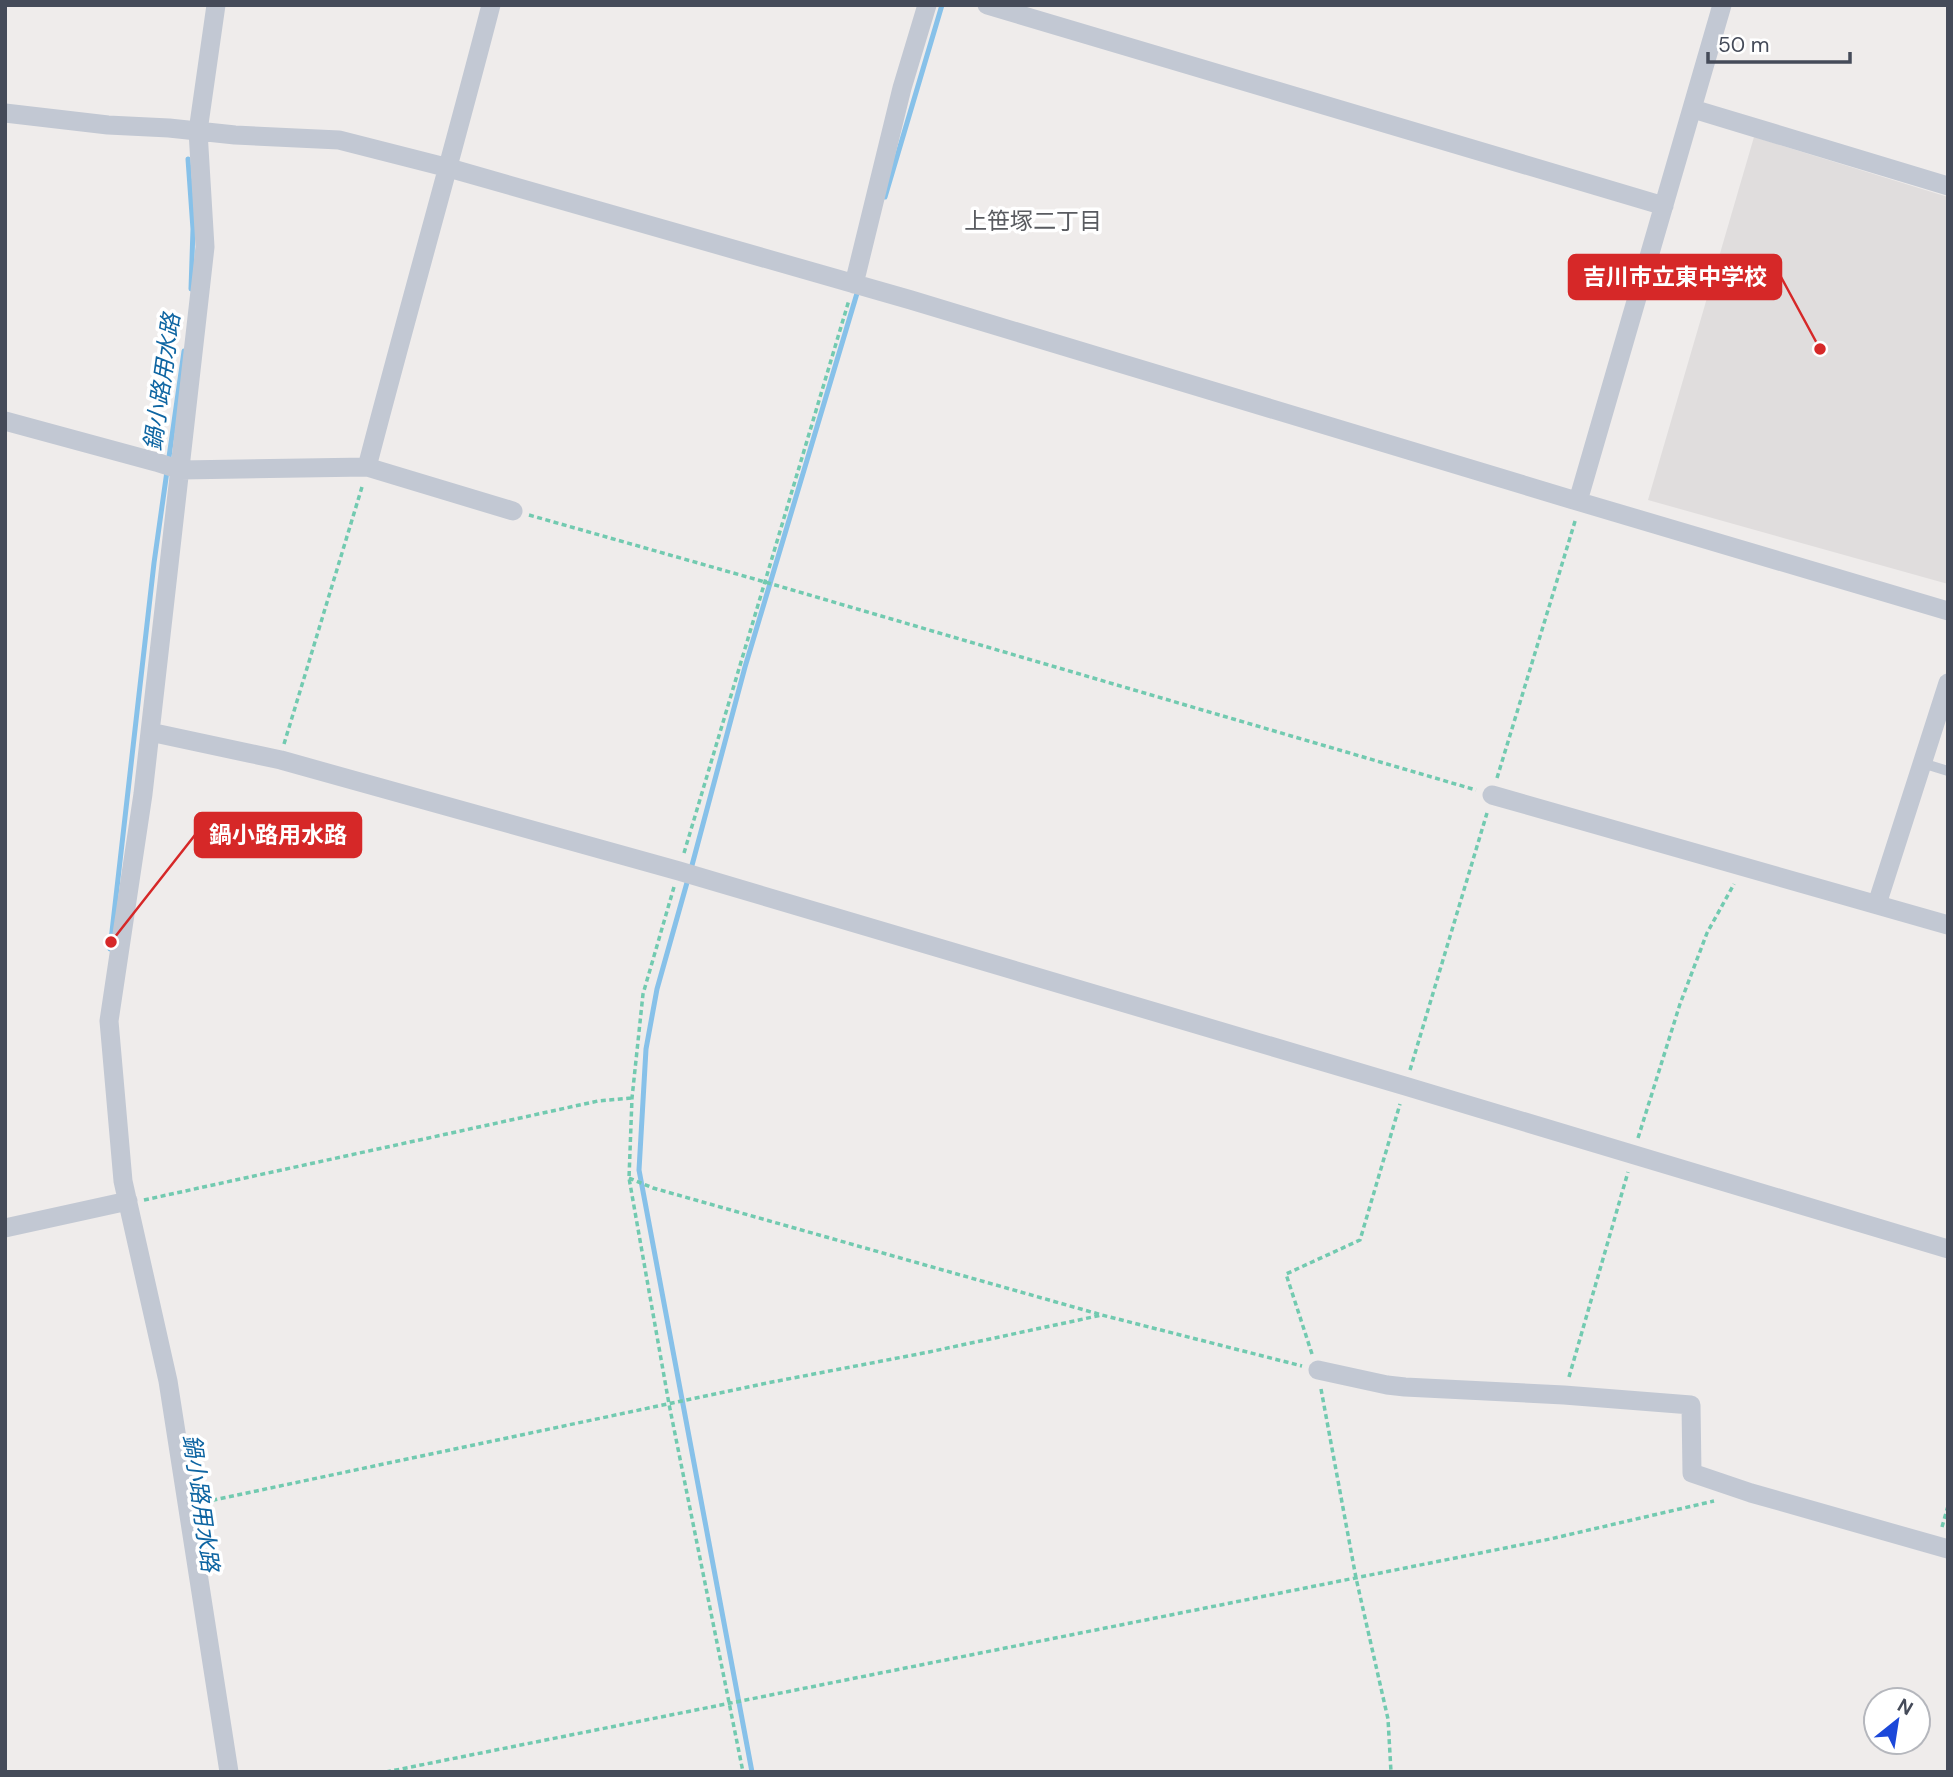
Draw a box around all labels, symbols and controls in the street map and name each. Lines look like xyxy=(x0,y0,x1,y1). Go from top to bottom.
scale bar xyxy=(1708,21,1850,65)
text: 50 m xyxy=(1718,31,1769,59)
district label: 上笹塚二丁目 xyxy=(964,206,1102,236)
callout: 吉川市立東中学校 xyxy=(1569,255,1781,299)
text: 吉川市立東中学校 xyxy=(1583,262,1767,292)
water label: 鍋小路用水路 xyxy=(138,310,187,452)
callout: 鍋小路用水路 xyxy=(195,813,361,857)
text: 鍋小路用水路 xyxy=(209,820,347,850)
water label: 鍋小路用水路 xyxy=(177,1433,226,1575)
north arrow xyxy=(1862,1686,1932,1756)
text: N xyxy=(1893,1692,1918,1721)

